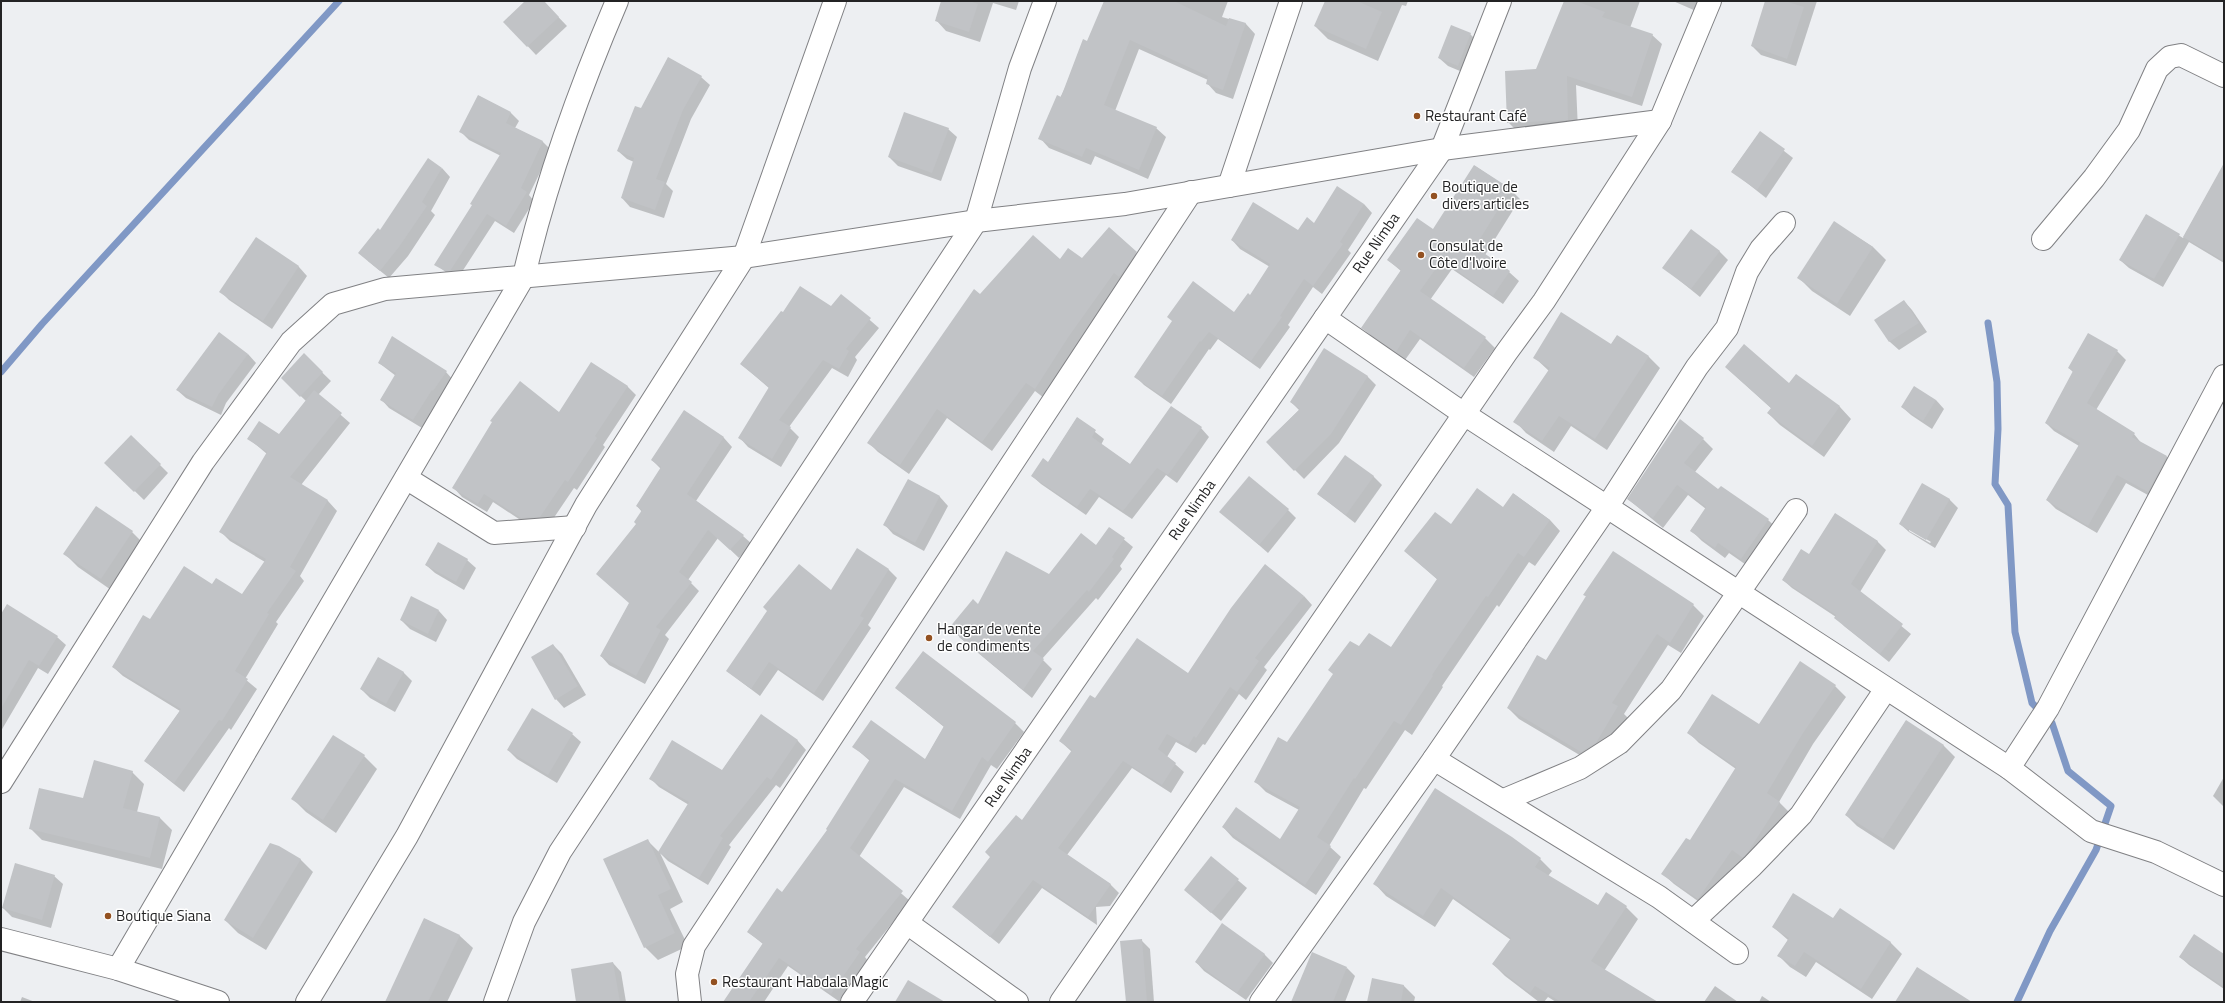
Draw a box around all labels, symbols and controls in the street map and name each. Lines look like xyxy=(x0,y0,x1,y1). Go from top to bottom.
place label: Restaurant Café xyxy=(1425,104,1527,127)
marker: Restaurant Café xyxy=(1412,111,1422,121)
place label: Boutique de divers articles xyxy=(1442,175,1529,215)
marker: Boutique de divers articles xyxy=(1429,191,1439,201)
street label: Rue Nimba xyxy=(1346,207,1405,278)
place label: Consulat de Côte d'Ivoire xyxy=(1429,234,1507,274)
marker: Consulat de Côte d'Ivoire xyxy=(1416,250,1426,260)
street label: Rue Nimba xyxy=(1162,474,1221,545)
place label: Hangar de vente de condiments xyxy=(937,617,1041,657)
marker: Hangar de vente de condiments xyxy=(924,633,934,643)
street label: Rue Nimba xyxy=(978,741,1037,812)
place label: Boutique Siana xyxy=(116,904,211,927)
marker: Boutique Siana xyxy=(103,911,113,921)
place label: Restaurant Habdala Magic xyxy=(722,970,889,993)
marker: Restaurant Habdala Magic xyxy=(709,977,719,987)

